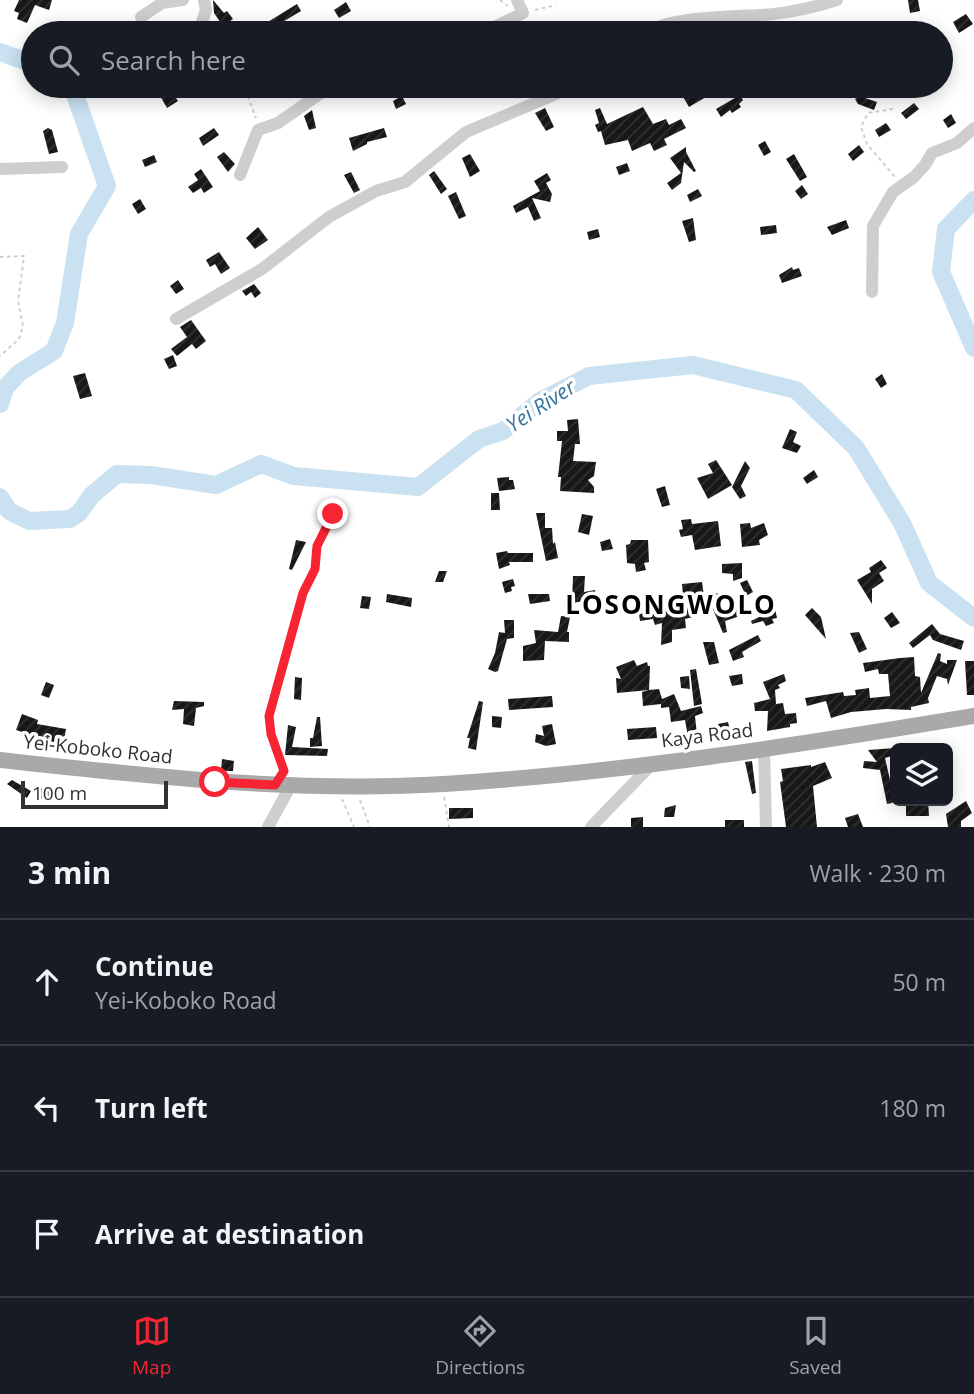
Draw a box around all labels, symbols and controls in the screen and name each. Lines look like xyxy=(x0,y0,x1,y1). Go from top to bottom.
search box xyxy=(21,21,953,98)
icon: search xyxy=(45,41,83,79)
text: Search here xyxy=(101,42,246,78)
water label: Yei River xyxy=(500,372,581,438)
route end xyxy=(317,498,348,529)
district label: LOSONGWOLO xyxy=(565,586,777,622)
street label: Kaya Road xyxy=(659,716,755,754)
street label: Yei-Koboko Road xyxy=(22,728,174,770)
map controls xyxy=(890,743,953,806)
button: layers xyxy=(890,743,953,806)
route start xyxy=(199,766,230,797)
scale bar xyxy=(21,778,168,810)
text: 100 m xyxy=(32,780,87,806)
text: 3 min xyxy=(28,852,111,893)
text: Walk · 230 m xyxy=(809,857,946,889)
text: Continue xyxy=(95,948,214,984)
icon: ahead xyxy=(28,963,66,1001)
text: 50 m xyxy=(892,966,946,998)
text: Yei-Koboko Road xyxy=(95,984,277,1016)
icon: left xyxy=(28,1089,66,1127)
text: Turn left xyxy=(95,1090,207,1126)
text: 180 m xyxy=(879,1092,946,1124)
icon: arrive xyxy=(28,1215,66,1253)
text: Arrive at destination xyxy=(95,1216,364,1252)
tab: Map xyxy=(132,1312,171,1380)
tab: Directions xyxy=(435,1312,525,1380)
tab: Saved xyxy=(789,1312,842,1380)

